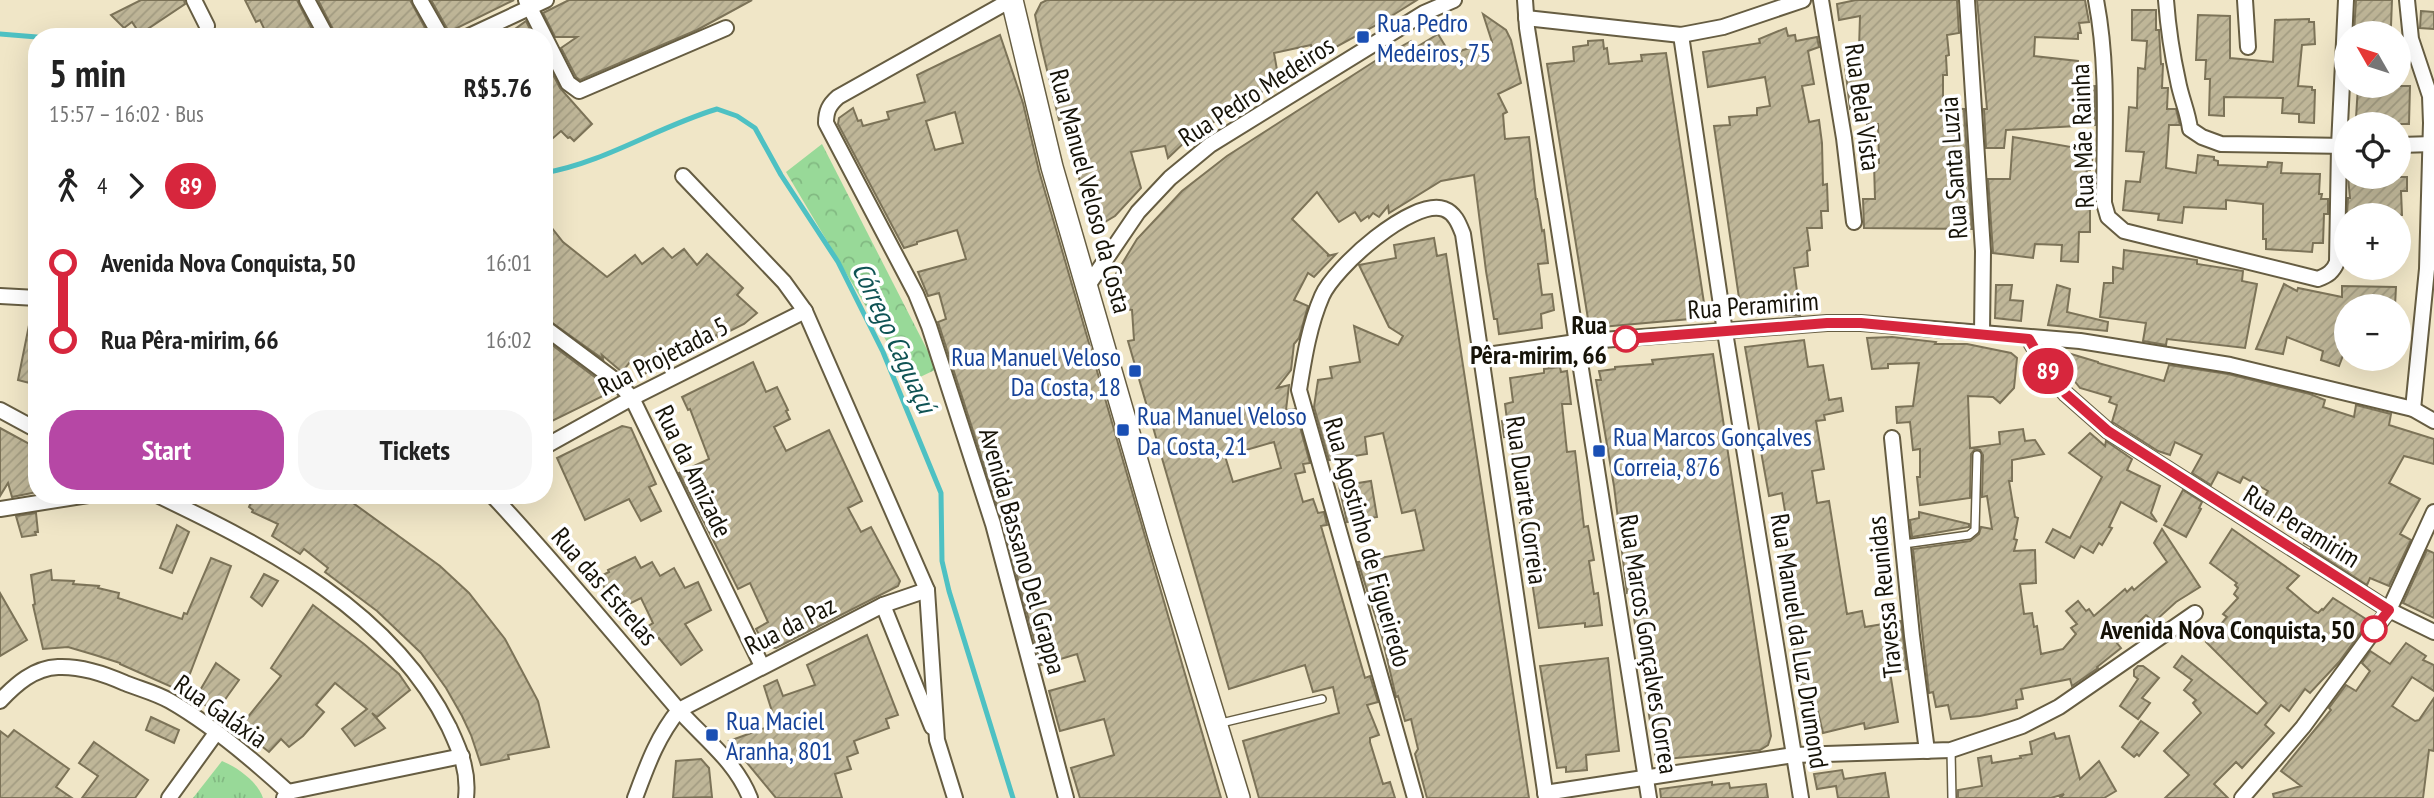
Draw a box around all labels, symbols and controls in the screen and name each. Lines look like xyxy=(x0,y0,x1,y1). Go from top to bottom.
place label: Rua Pedro Medeiros, 75 xyxy=(1377,6,1491,69)
north arrow xyxy=(2334,21,2412,98)
map controls xyxy=(2334,21,2411,371)
street label: Rua Pedro Medeiros xyxy=(1172,29,1340,153)
marker: Rua Pedro Medeiros, 75 xyxy=(1355,29,1371,45)
street label: Rua Bela Vista xyxy=(1838,41,1888,173)
text: 5 min xyxy=(49,48,126,97)
street label: Rua Mãe Rainha xyxy=(2063,63,2101,209)
street label: Rua Manuel Veloso da Costa xyxy=(1043,65,1139,317)
text: R$5.76 xyxy=(464,71,532,104)
street label: Rua Santa Luzia xyxy=(1932,96,1974,240)
text: 15:57 – 16:02 · Bus xyxy=(49,99,204,128)
button: locate xyxy=(2334,112,2411,189)
icon: walk xyxy=(49,167,87,205)
icon: forward xyxy=(117,167,155,205)
text: 89 xyxy=(179,170,202,201)
text: 4 xyxy=(97,171,107,200)
button: + xyxy=(2334,203,2411,280)
text: Avenida Nova Conquista, 50 xyxy=(101,246,356,279)
text: 16:01 xyxy=(486,248,532,277)
water label: Córrego Caguaçú xyxy=(844,256,947,420)
street label: Rua Peramirim xyxy=(1686,284,1820,326)
button: − xyxy=(2334,294,2411,371)
place label: Rua Pêra-mirim, 66 xyxy=(1470,308,1607,371)
street label: Rua Projetada 5 xyxy=(592,309,734,403)
text: Rua Pêra-mirim, 66 xyxy=(101,323,279,356)
text: 16:02 xyxy=(486,325,532,354)
marker: Rua Pêra-mirim, 66 xyxy=(1613,326,1639,352)
place label: Rua Manuel Veloso Da Costa, 18 xyxy=(951,340,1121,403)
line badge: 89 xyxy=(2016,348,2080,394)
text: 89 xyxy=(2037,355,2059,386)
marker: Rua Manuel Veloso Da Costa, 18 xyxy=(1127,363,1143,379)
place label: Rua Manuel Veloso Da Costa, 21 xyxy=(1137,399,1307,462)
street label: Rua da Amizade xyxy=(648,400,740,542)
button: Start xyxy=(49,410,284,490)
button: Tickets xyxy=(298,410,532,490)
street label: Rua Agostinho de Figueiredo xyxy=(1317,414,1419,670)
street label: Rua Duarte Correia xyxy=(1499,414,1555,586)
place label: Rua Marcos Gonçalves Correia, 876 xyxy=(1613,420,1812,483)
marker: Rua Manuel Veloso Da Costa, 21 xyxy=(1115,422,1131,438)
street label: Avenida Bassano Del Grappa xyxy=(972,424,1074,678)
marker: Rua Marcos Gonçalves Correia, 876 xyxy=(1591,443,1607,459)
street label: Rua Peramirim xyxy=(2238,477,2366,575)
street label: Rua Manuel da Luz Drumond xyxy=(1764,511,1836,771)
street label: Rua Marcos Gonçalves Correa xyxy=(1612,512,1686,776)
street label: Travessa Reunidas xyxy=(1859,515,1909,679)
street label: Rua das Estrelas xyxy=(545,520,665,652)
street label: Rua da Paz xyxy=(739,588,841,662)
place label: Avenida Nova Conquista, 50 xyxy=(2099,613,2355,646)
marker: Avenida Nova Conquista, 50 xyxy=(2361,616,2387,642)
street label: Rua Galáxia xyxy=(168,667,274,755)
place label: Rua Maciel Aranha, 801 xyxy=(726,704,833,767)
marker: Rua Maciel Aranha, 801 xyxy=(704,727,720,743)

